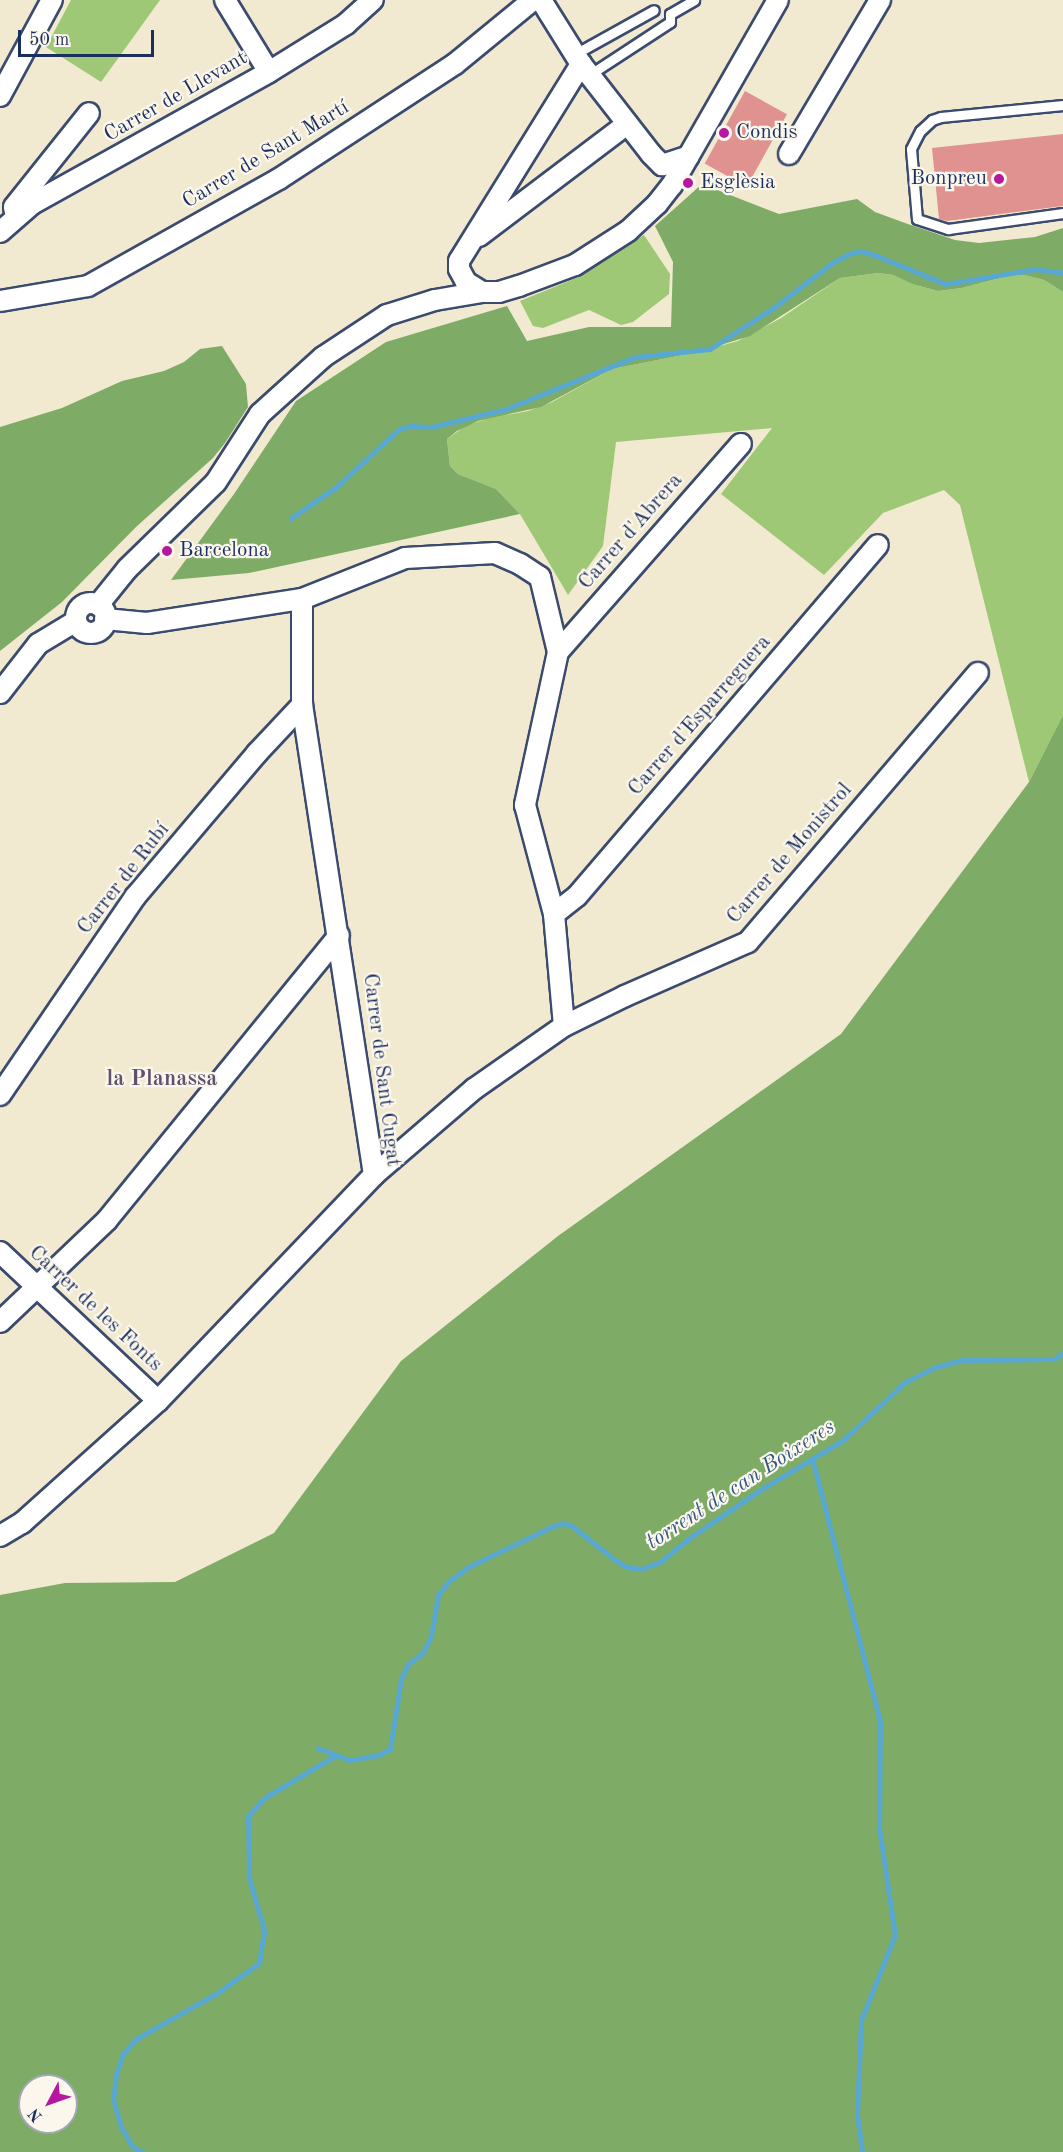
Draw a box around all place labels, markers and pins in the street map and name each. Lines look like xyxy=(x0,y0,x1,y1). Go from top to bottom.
place label: Condis xyxy=(736,120,798,146)
marker: Condis xyxy=(717,126,731,140)
place label: Bonpreu xyxy=(910,166,987,192)
place label: Esglèsia xyxy=(700,170,775,196)
marker: Bonpreu xyxy=(992,172,1006,186)
marker: Esglèsia xyxy=(681,176,695,190)
place label: Barcelona xyxy=(179,538,269,564)
marker: Barcelona xyxy=(160,544,174,558)

